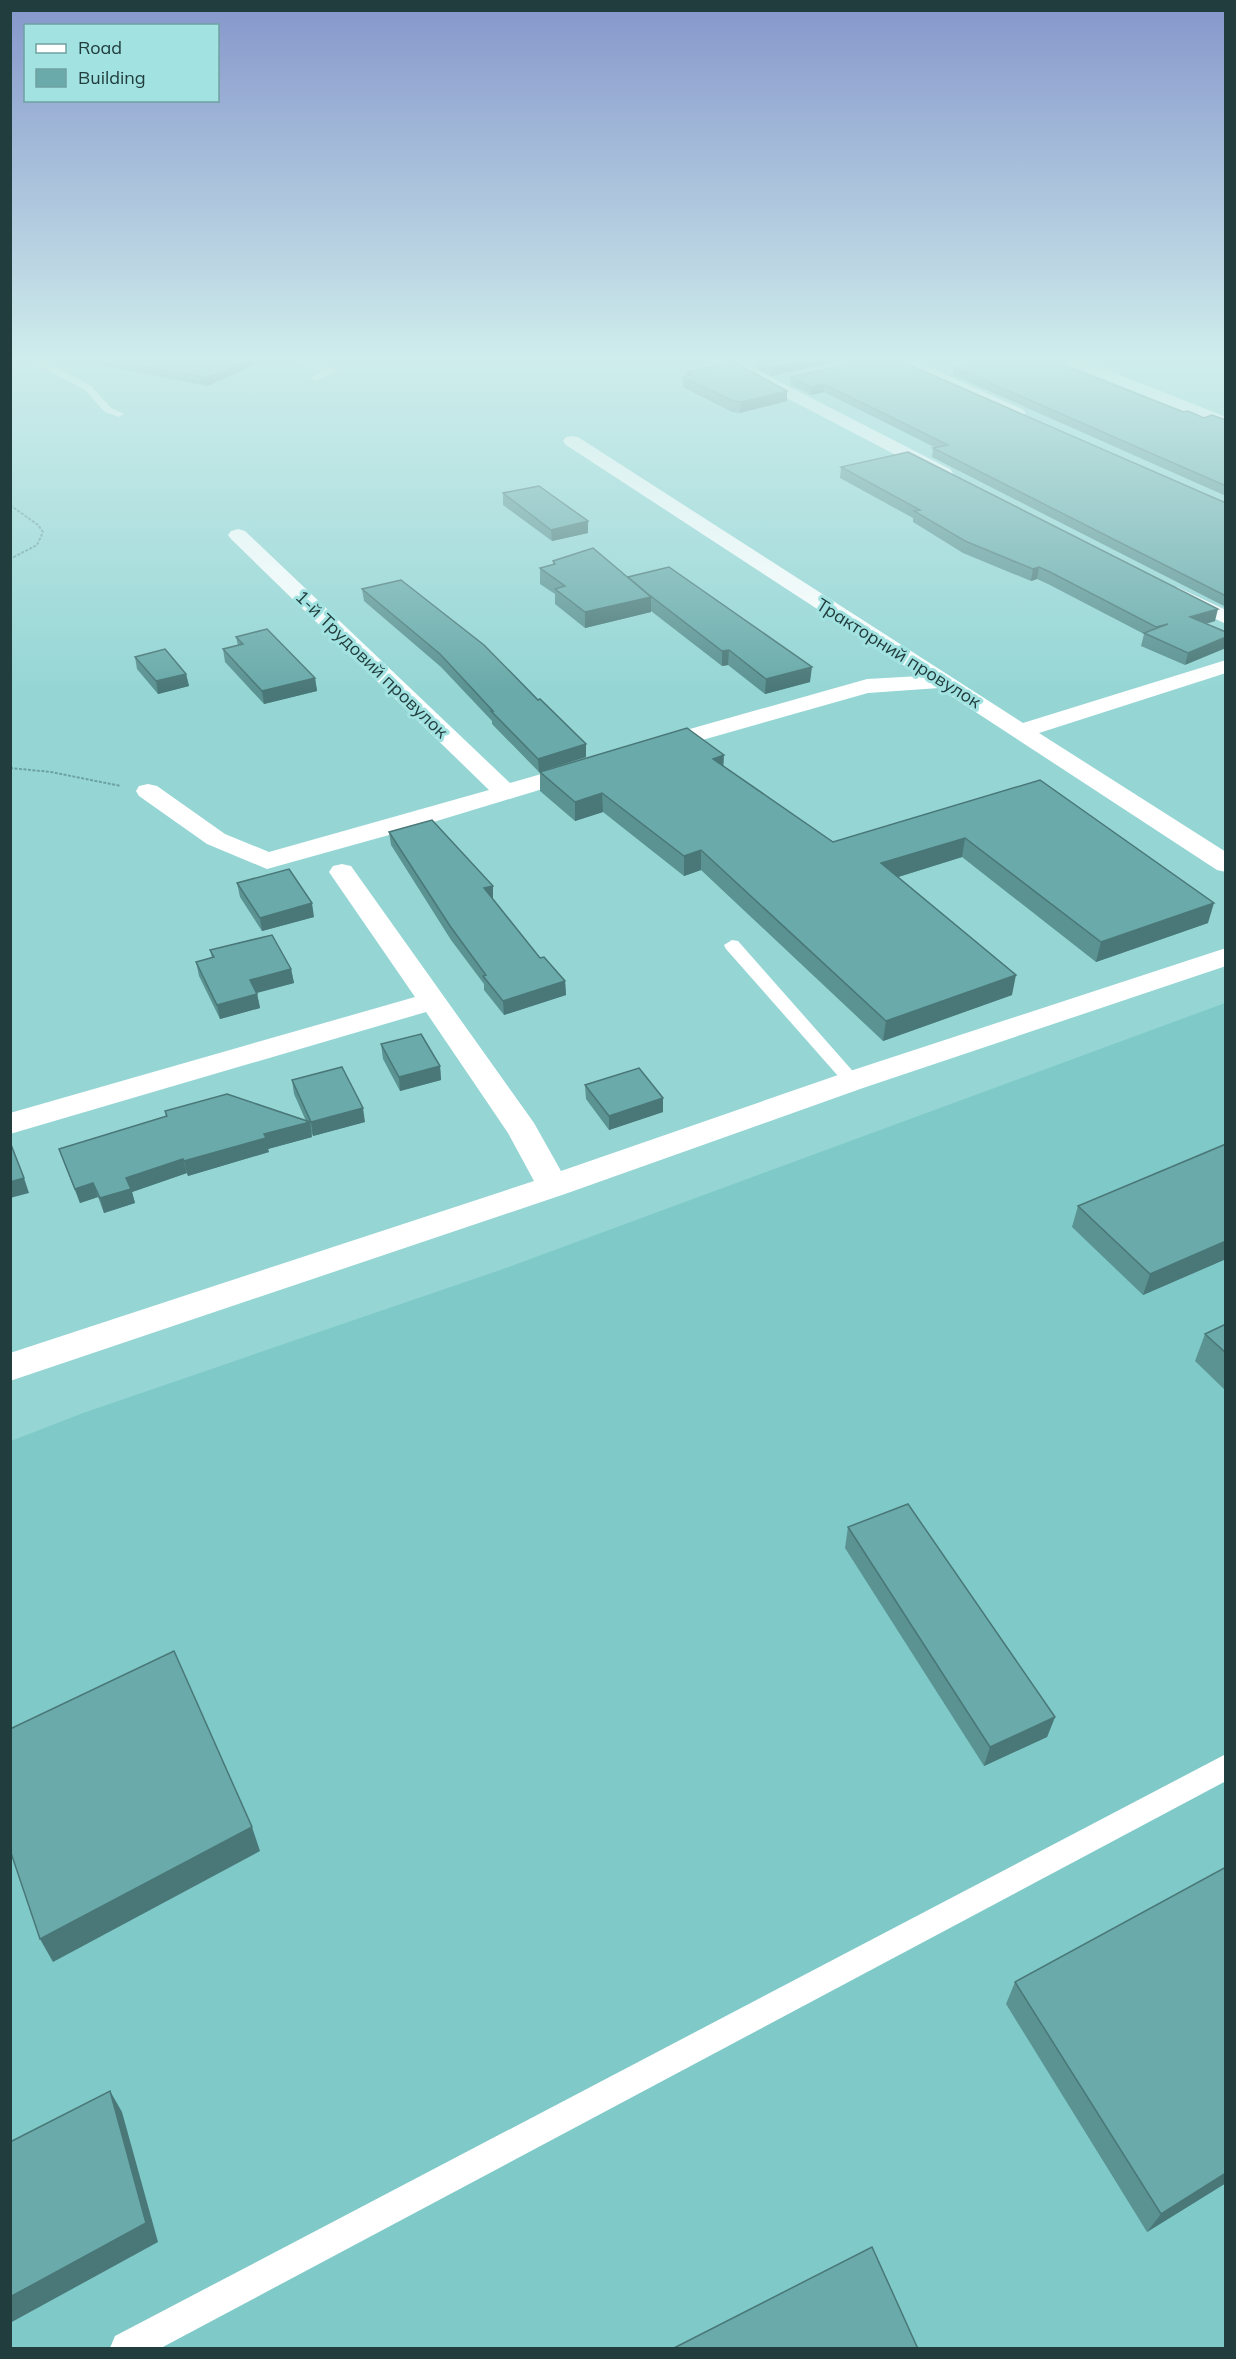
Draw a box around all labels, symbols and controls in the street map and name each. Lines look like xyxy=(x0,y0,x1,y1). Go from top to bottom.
legend xyxy=(24,24,219,102)
text: Road xyxy=(78,36,122,59)
text: Building xyxy=(78,66,146,89)
street label: 1-й Трудовий провулок xyxy=(291,585,453,743)
street label: Тракторний провулок xyxy=(812,593,986,713)

